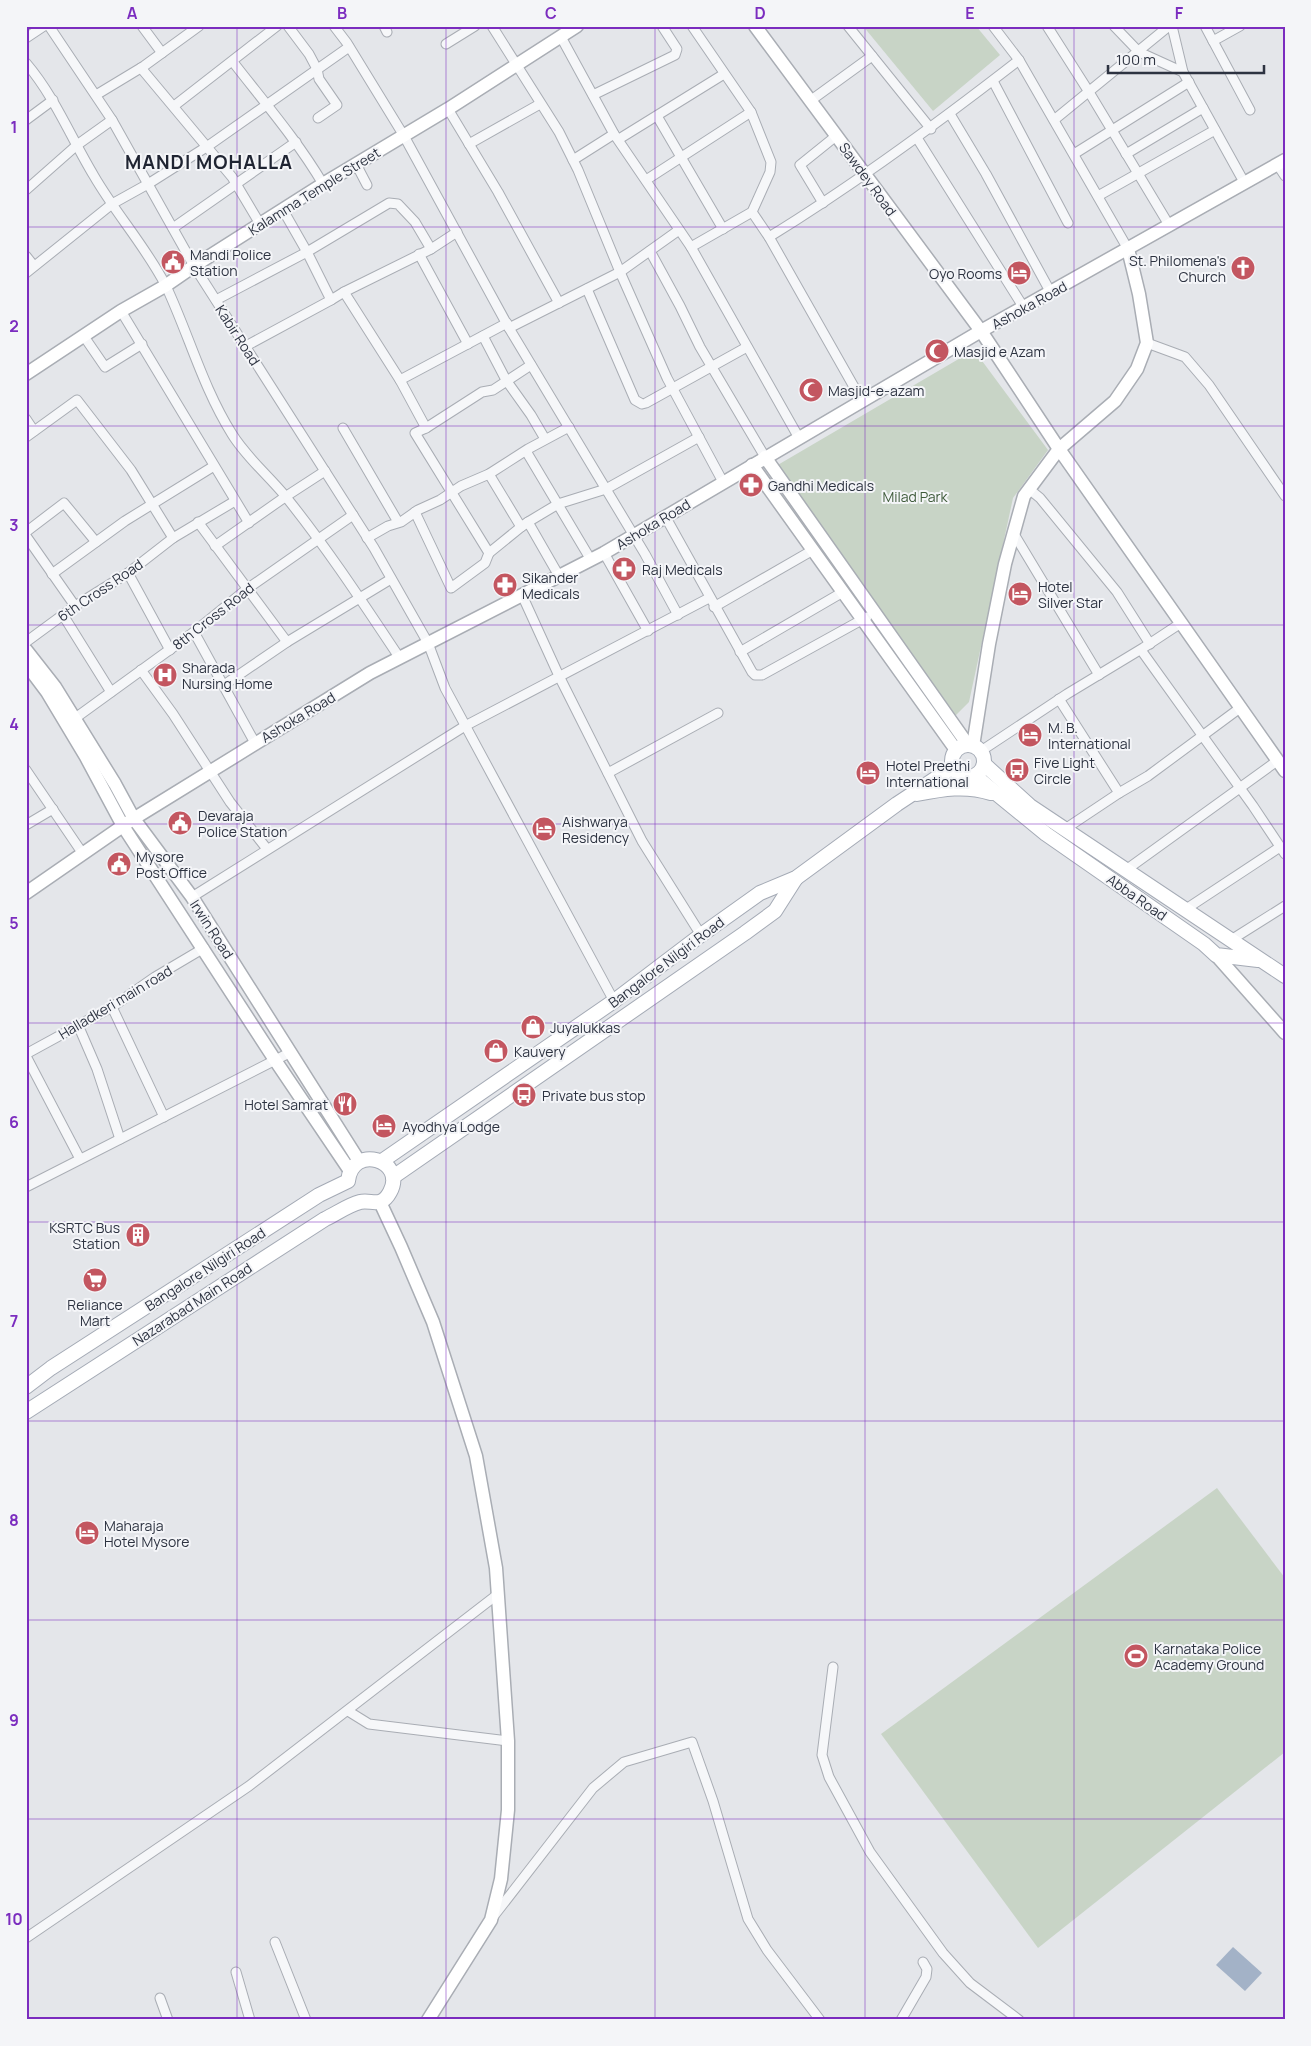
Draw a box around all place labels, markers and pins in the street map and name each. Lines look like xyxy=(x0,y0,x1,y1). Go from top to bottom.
place label: Mandi Police Station xyxy=(190,245,271,280)
public building icon: Mandi Police Station xyxy=(160,249,186,275)
place label: St. Philomena's Church xyxy=(1129,251,1226,286)
church icon: St. Philomena's Church xyxy=(1230,255,1256,281)
hotel icon: Oyo Rooms xyxy=(1006,260,1032,286)
place label: Oyo Rooms xyxy=(929,264,1002,283)
mosque icon: Masjid e Azam xyxy=(924,338,950,364)
place label: Masjid e Azam xyxy=(954,342,1045,361)
mosque icon: Masjid-e-azam xyxy=(798,377,824,403)
place label: Masjid-e-azam xyxy=(828,381,924,400)
pharmacy icon: Gandhi Medicals xyxy=(738,472,764,498)
place label: Gandhi Medicals xyxy=(768,476,874,495)
pharmacy icon: Raj Medicals xyxy=(611,556,637,582)
place label: Raj Medicals xyxy=(642,560,723,579)
place label: Sikander Medicals xyxy=(522,568,580,603)
pharmacy icon: Sikander Medicals xyxy=(492,572,518,598)
place label: Hotel Silver Star xyxy=(1038,577,1103,612)
hotel icon: Hotel Silver Star xyxy=(1007,581,1033,607)
place label: Sharada Nursing Home xyxy=(182,658,273,693)
hospital icon: Sharada Nursing Home xyxy=(152,662,178,688)
place label: M. B. International xyxy=(1048,718,1131,753)
hotel icon: M. B. International xyxy=(1017,722,1043,748)
place label: Five Light Circle xyxy=(1034,753,1095,788)
place label: Hotel Preethi International xyxy=(886,756,970,791)
bus stop icon: Five Light Circle xyxy=(1004,757,1030,783)
hotel icon: Hotel Preethi International xyxy=(855,760,881,786)
place label: Devaraja Police Station xyxy=(198,806,287,841)
public building icon: Devaraja Police Station xyxy=(167,810,193,836)
place label: Aishwarya Residency xyxy=(562,812,630,847)
hotel icon: Aishwarya Residency xyxy=(531,816,557,842)
place label: Mysore Post Office xyxy=(136,847,207,882)
public building icon: Mysore Post Office xyxy=(106,851,132,877)
shop icon: Juyalukkas xyxy=(520,1014,546,1040)
place label: Juyalukkas xyxy=(550,1018,620,1037)
shop icon: Kauvery xyxy=(483,1038,509,1064)
place label: Kauvery xyxy=(514,1042,566,1061)
bus stop icon: Private bus stop xyxy=(511,1082,537,1108)
place label: Private bus stop xyxy=(542,1086,646,1105)
restaurant icon: Hotel Samrat xyxy=(332,1091,358,1117)
place label: Hotel Samrat xyxy=(244,1095,328,1114)
hotel icon: Ayodhya Lodge xyxy=(371,1113,397,1139)
place label: Ayodhya Lodge xyxy=(402,1117,500,1136)
place label: KSRTC Bus Station xyxy=(49,1218,120,1253)
building icon: KSRTC Bus Station xyxy=(125,1222,151,1248)
supermarket icon: Reliance Mart xyxy=(82,1267,108,1293)
place label: Reliance Mart xyxy=(67,1295,123,1330)
place label: Maharaja Hotel Mysore xyxy=(104,1516,189,1551)
hotel icon: Maharaja Hotel Mysore xyxy=(74,1520,100,1546)
place label: Karnataka Police Academy Ground xyxy=(1154,1639,1264,1674)
sports icon: Karnataka Police Academy Ground xyxy=(1123,1643,1149,1669)

